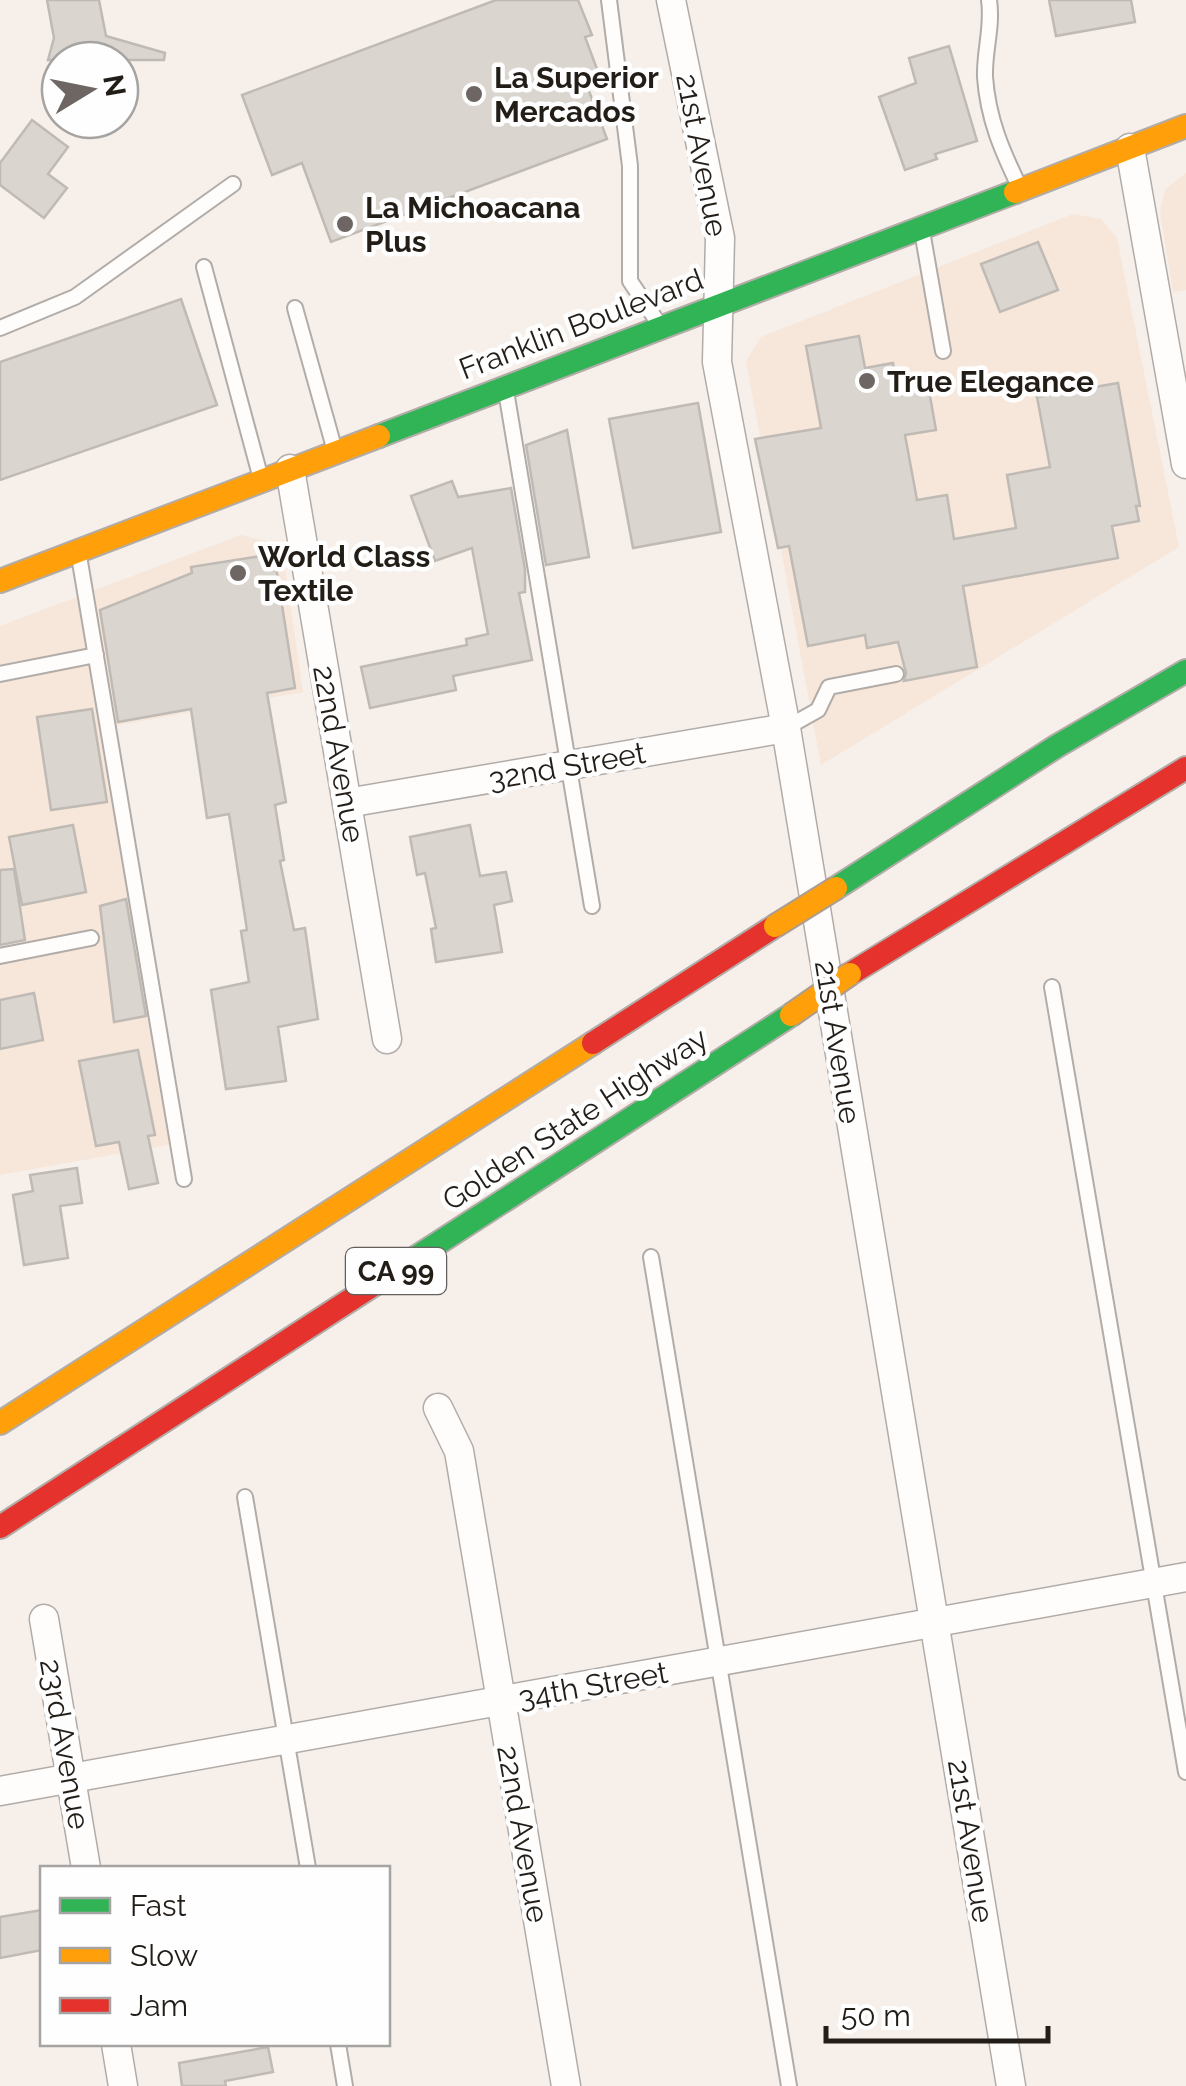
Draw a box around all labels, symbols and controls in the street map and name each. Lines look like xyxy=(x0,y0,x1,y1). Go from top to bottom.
north arrow xyxy=(40,40,140,140)
place label: La Superior Mercados xyxy=(494,60,659,129)
street label: 21st Avenue xyxy=(669,71,735,239)
text: N xyxy=(96,72,132,99)
marker: La Superior Mercados xyxy=(463,83,485,105)
place label: La Michoacana Plus xyxy=(365,190,580,259)
marker: La Michoacana Plus xyxy=(334,213,356,235)
street label: Franklin Boulevard xyxy=(454,261,708,387)
place label: True Elegance xyxy=(887,364,1094,399)
marker: True Elegance xyxy=(856,370,878,392)
place label: World Class Textile xyxy=(258,539,430,608)
marker: World Class Textile xyxy=(227,562,249,584)
street label: 22nd Avenue xyxy=(306,663,372,845)
street label: 32nd Street xyxy=(486,735,648,797)
street label: 21st Avenue xyxy=(808,958,868,1126)
street label: Golden State Highway xyxy=(436,1020,714,1218)
road number: CA 99 xyxy=(346,1248,446,1294)
street label: 34th Street xyxy=(516,1655,670,1715)
street label: 23rd Avenue xyxy=(33,1656,97,1832)
street label: 22nd Avenue xyxy=(490,1743,556,1925)
street label: 21st Avenue xyxy=(941,1757,1001,1925)
legend xyxy=(40,1866,390,2046)
text: Fast xyxy=(130,1888,187,1923)
text: Slow xyxy=(130,1938,198,1973)
scale bar xyxy=(826,1981,1048,2043)
text: Jam xyxy=(130,1988,188,2023)
text: 50 m xyxy=(841,1998,911,2033)

